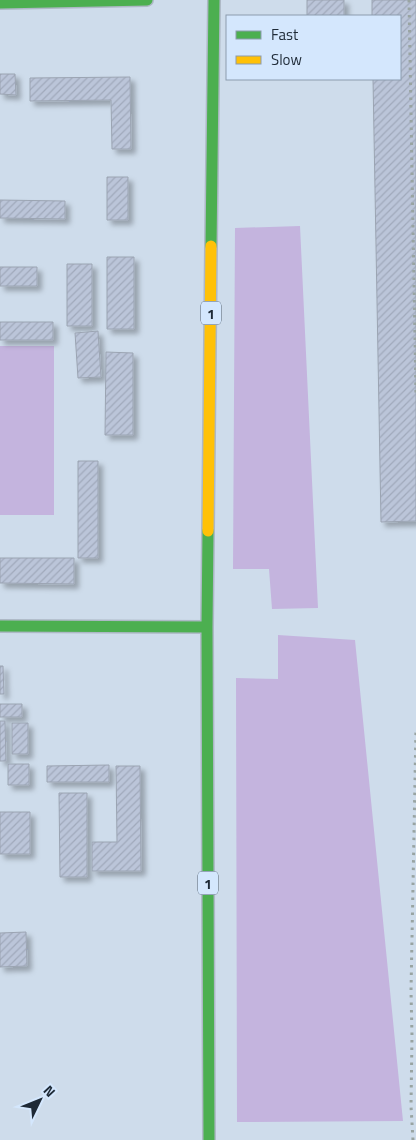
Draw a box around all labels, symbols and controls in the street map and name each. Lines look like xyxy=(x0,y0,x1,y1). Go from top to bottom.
legend xyxy=(226,15,401,80)
text: Fast xyxy=(271,23,299,46)
text: Slow xyxy=(271,48,302,71)
road number: 1 xyxy=(201,302,221,324)
road number: 1 xyxy=(198,871,218,894)
north arrow xyxy=(15,1075,65,1125)
text: N xyxy=(39,1080,61,1102)

